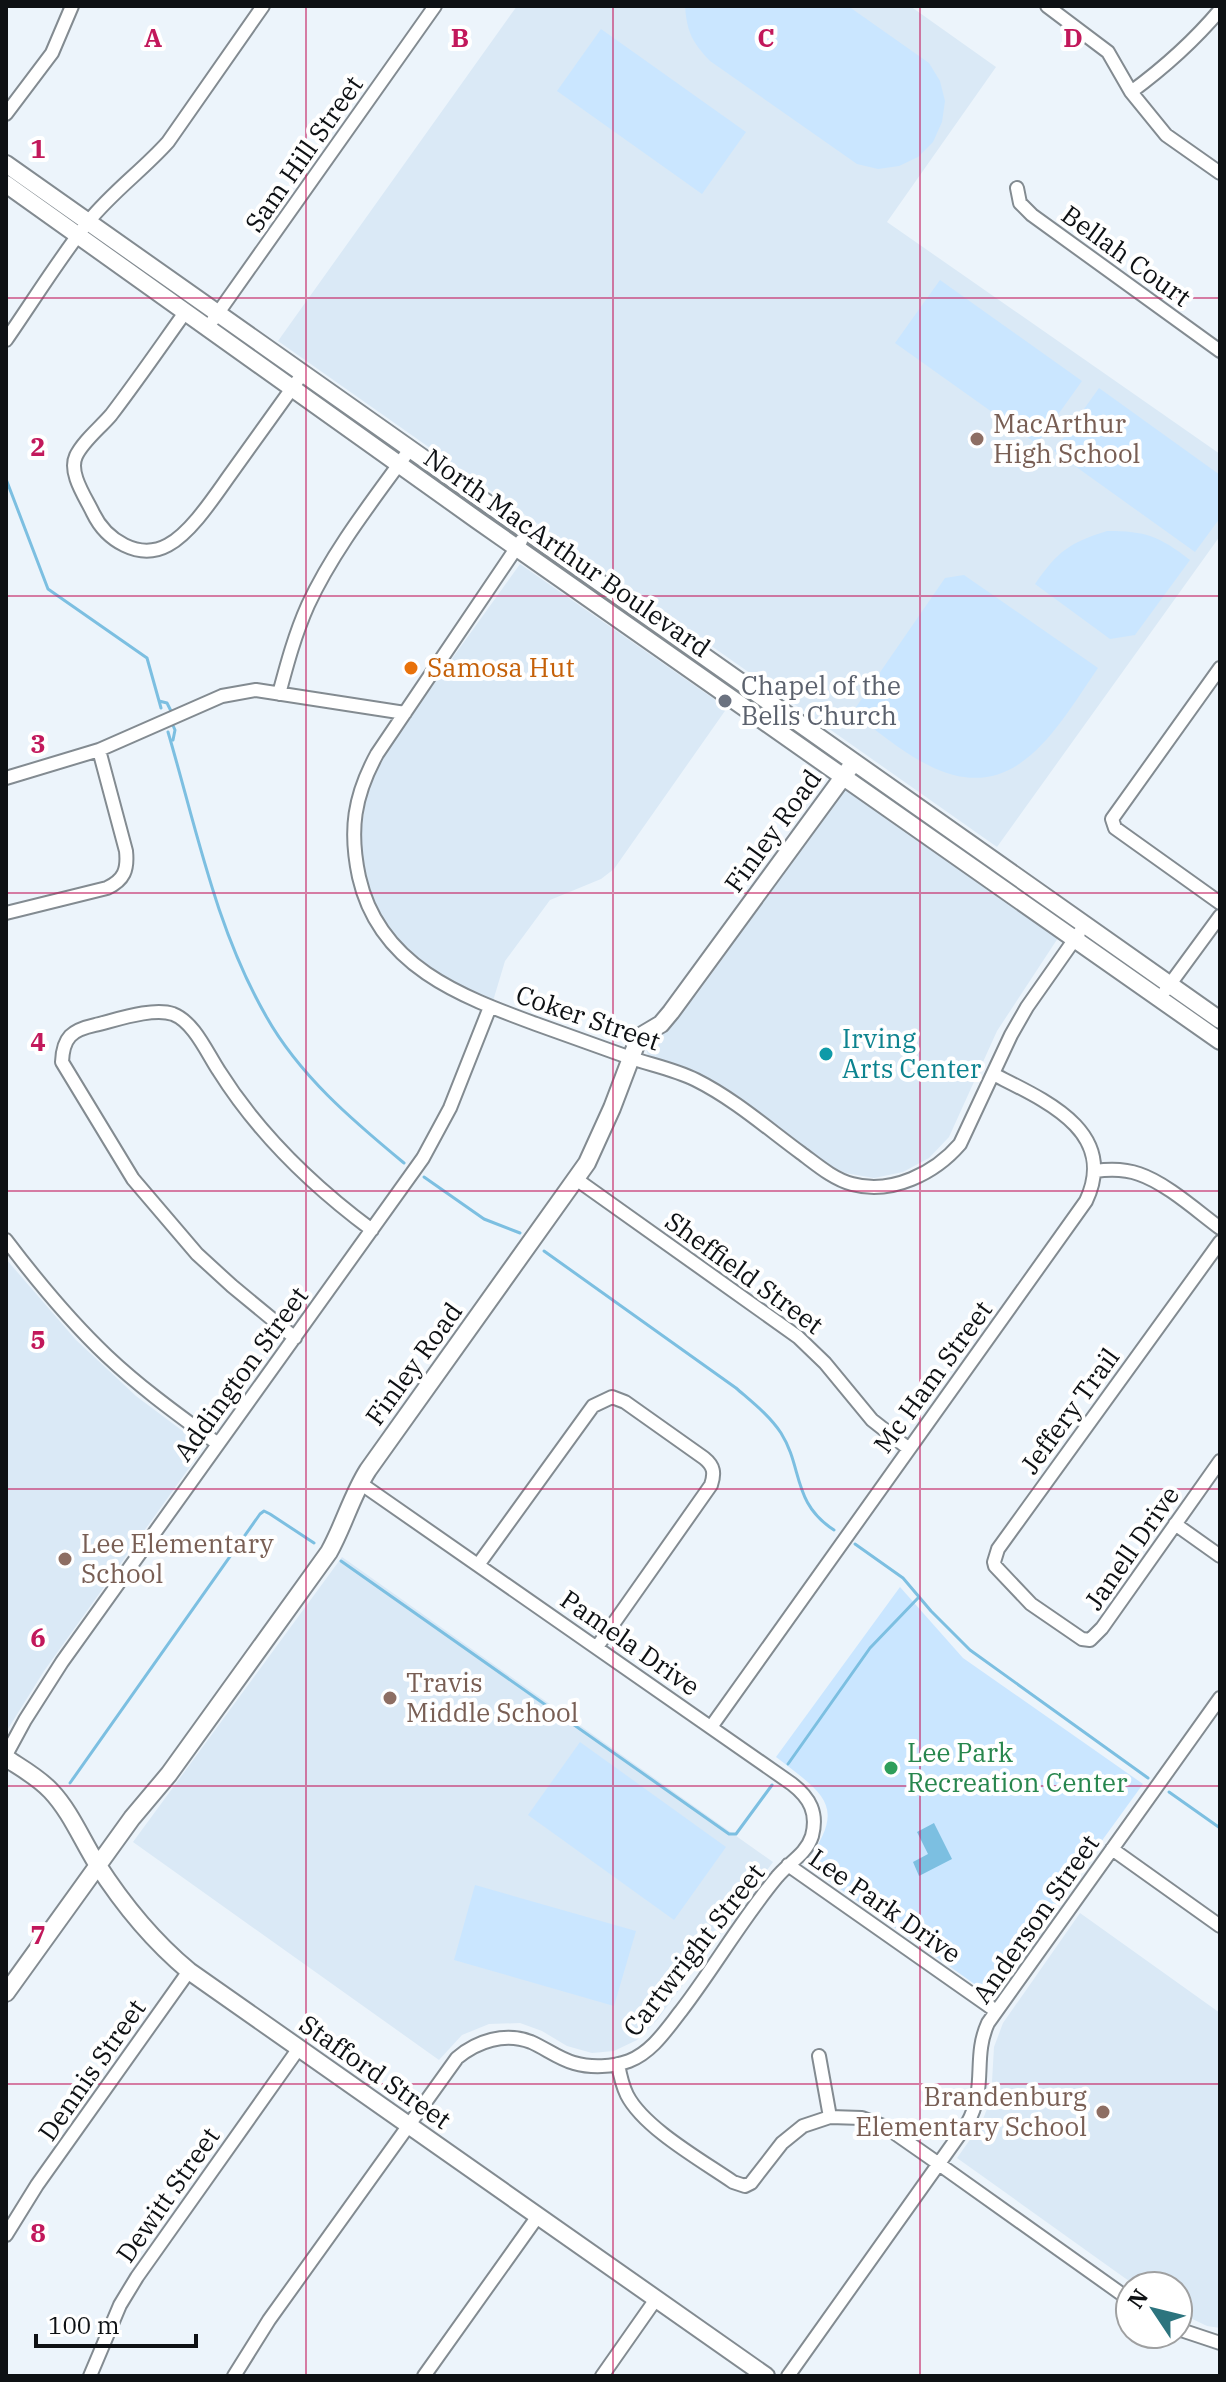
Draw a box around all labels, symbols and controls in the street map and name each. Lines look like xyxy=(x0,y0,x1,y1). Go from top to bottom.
text: A xyxy=(144,20,162,54)
text: B xyxy=(451,20,469,54)
text: C xyxy=(757,20,775,54)
text: D xyxy=(1063,20,1083,54)
street label: Sam Hill Street xyxy=(237,68,370,238)
text: 1 xyxy=(30,131,46,165)
street label: Bellah Court xyxy=(1055,197,1198,314)
place label: MacArthur High School xyxy=(993,406,1140,470)
text: 2 xyxy=(30,429,46,463)
marker: MacArthur High School xyxy=(968,430,986,448)
street label: North MacArthur Boulevard xyxy=(418,440,717,664)
place label: Samosa Hut xyxy=(427,650,575,684)
marker: Samosa Hut xyxy=(402,659,420,677)
place label: Chapel of the Bells Church xyxy=(741,668,901,732)
marker: Chapel of the Bells Church xyxy=(716,692,734,710)
text: 3 xyxy=(30,726,46,760)
street label: Finley Road xyxy=(716,762,828,899)
street label: Coker Street xyxy=(512,976,665,1058)
place label: Irving Arts Center xyxy=(842,1021,982,1085)
text: 4 xyxy=(30,1024,46,1058)
marker: Irving Arts Center xyxy=(817,1045,835,1063)
street label: Sheffield Street xyxy=(659,1203,830,1341)
street label: Addington Street xyxy=(165,1279,315,1467)
street label: Mc Ham Street xyxy=(865,1293,999,1459)
street label: Finley Road xyxy=(357,1295,469,1432)
text: 5 xyxy=(30,1322,46,1356)
street label: Jeffery Trail xyxy=(1012,1341,1126,1480)
street label: Janell Drive xyxy=(1076,1479,1186,1616)
place label: Lee Elementary School xyxy=(81,1526,274,1590)
marker: Lee Elementary School xyxy=(56,1550,74,1568)
street label: Pamela Drive xyxy=(554,1582,707,1703)
text: 6 xyxy=(30,1620,46,1654)
place label: Travis Middle School xyxy=(406,1665,579,1729)
marker: Travis Middle School xyxy=(381,1689,399,1707)
place label: Lee Park Recreation Center xyxy=(907,1735,1128,1799)
marker: Lee Park Recreation Center xyxy=(882,1759,900,1777)
street label: Anderson Street xyxy=(964,1827,1106,2010)
street label: Lee Park Drive xyxy=(803,1840,968,1970)
street label: Cartwright Street xyxy=(615,1856,771,2043)
text: 7 xyxy=(30,1917,46,1951)
street label: Dennis Street xyxy=(30,1992,153,2147)
street label: Stafford Street xyxy=(293,2006,458,2136)
place label: Brandenburg Elementary School xyxy=(855,2079,1087,2143)
marker: Brandenburg Elementary School xyxy=(1094,2103,1112,2121)
street label: Dewitt Street xyxy=(108,2120,226,2269)
text: 8 xyxy=(30,2215,46,2249)
north arrow xyxy=(1114,2270,1194,2350)
text: N xyxy=(1120,2283,1154,2314)
scale bar xyxy=(36,2298,196,2348)
text: 100 m xyxy=(48,2309,120,2341)

